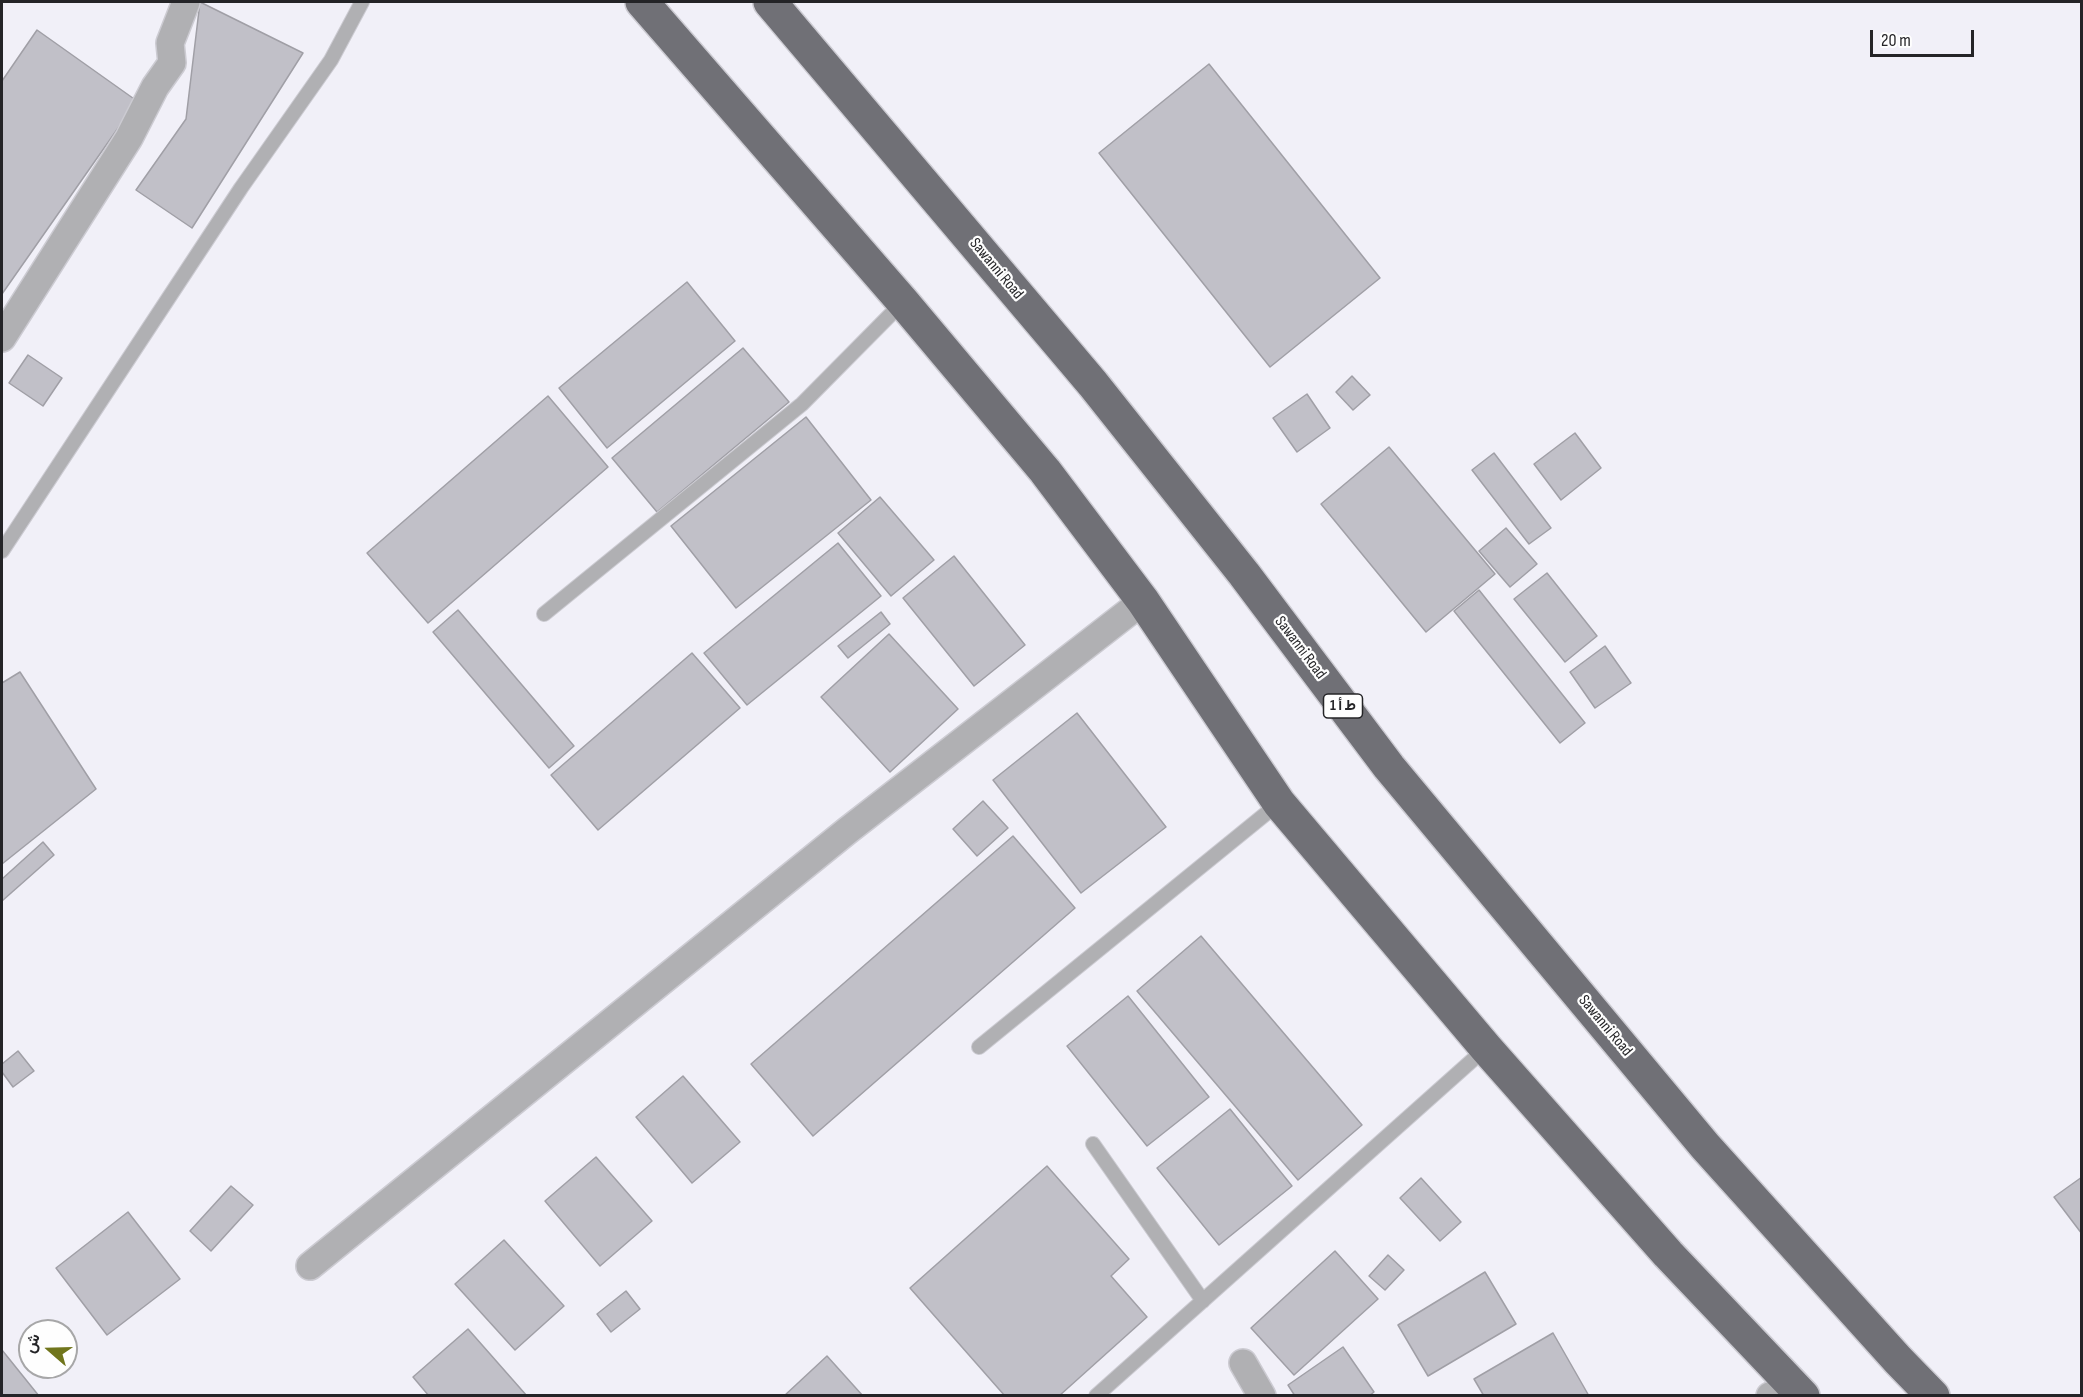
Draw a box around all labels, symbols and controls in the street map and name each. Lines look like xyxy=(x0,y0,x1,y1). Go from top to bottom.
scale bar xyxy=(1873,18,1976,56)
text: 20 m xyxy=(1881,30,1911,51)
street label: Sawanni Road xyxy=(965,235,1027,303)
street label: Sawanni Road xyxy=(1270,613,1330,683)
road number: ط أ 1 xyxy=(1324,694,1362,718)
street label: Sawanni Road xyxy=(1574,992,1636,1060)
north arrow xyxy=(18,1319,78,1379)
text: ش xyxy=(20,1331,45,1356)

